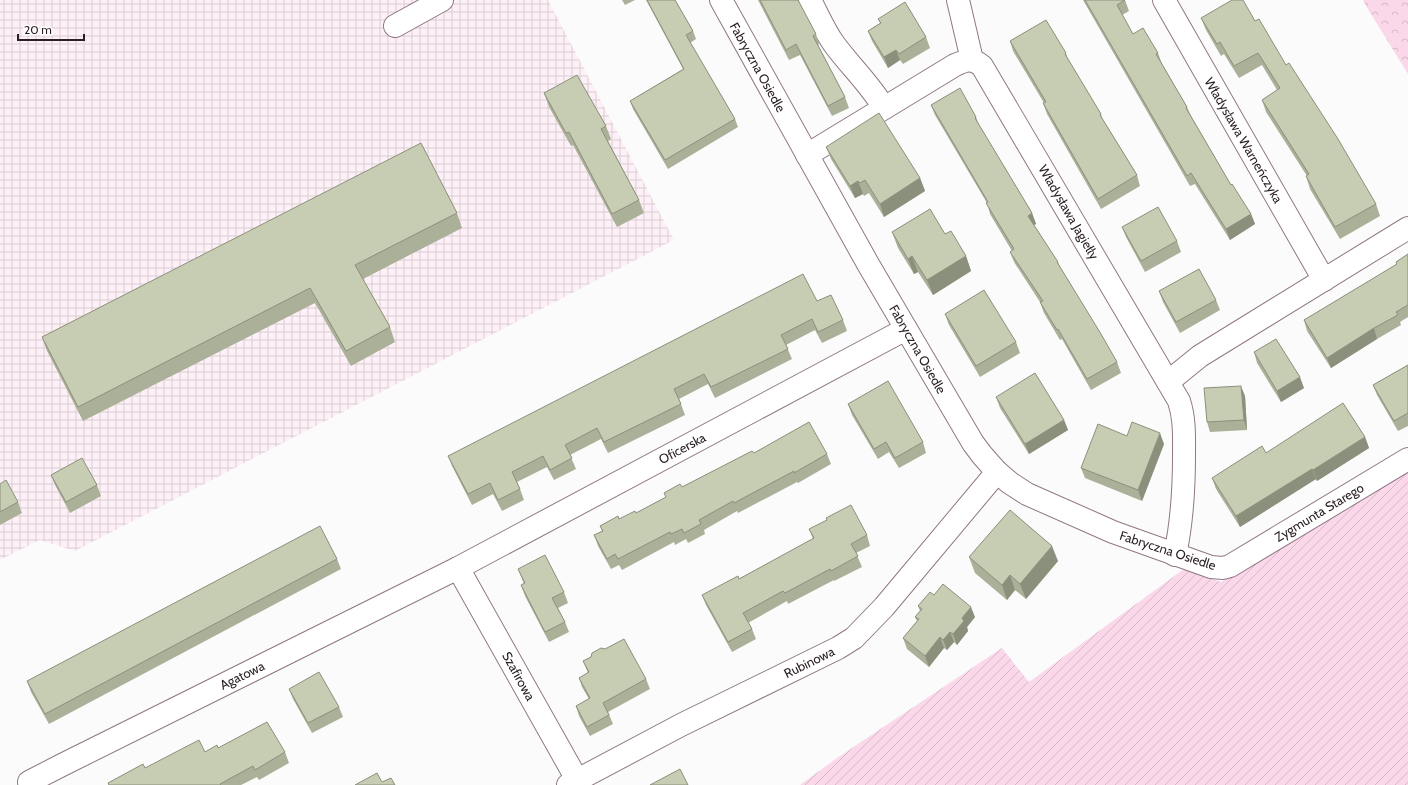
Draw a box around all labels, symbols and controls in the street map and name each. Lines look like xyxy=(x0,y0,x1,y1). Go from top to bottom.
scale bar xyxy=(18,16,84,42)
street label: Fabryczna Osiedle xyxy=(727,19,789,115)
text: 20 m xyxy=(24,22,52,37)
street label: Władysława Warneńczyka xyxy=(1201,74,1287,206)
street label: Władysława Jagiełły xyxy=(1035,162,1103,263)
street label: Fabryczna Osiedle xyxy=(886,302,950,397)
street label: Oficerska xyxy=(656,429,709,467)
street label: Zygmunta Starego xyxy=(1272,479,1366,545)
street label: Fabryczna Osiedle xyxy=(1118,527,1218,573)
street label: Rubinowa xyxy=(781,643,838,681)
street label: Szafirowa xyxy=(499,649,539,704)
street label: Agatowa xyxy=(217,657,268,693)

